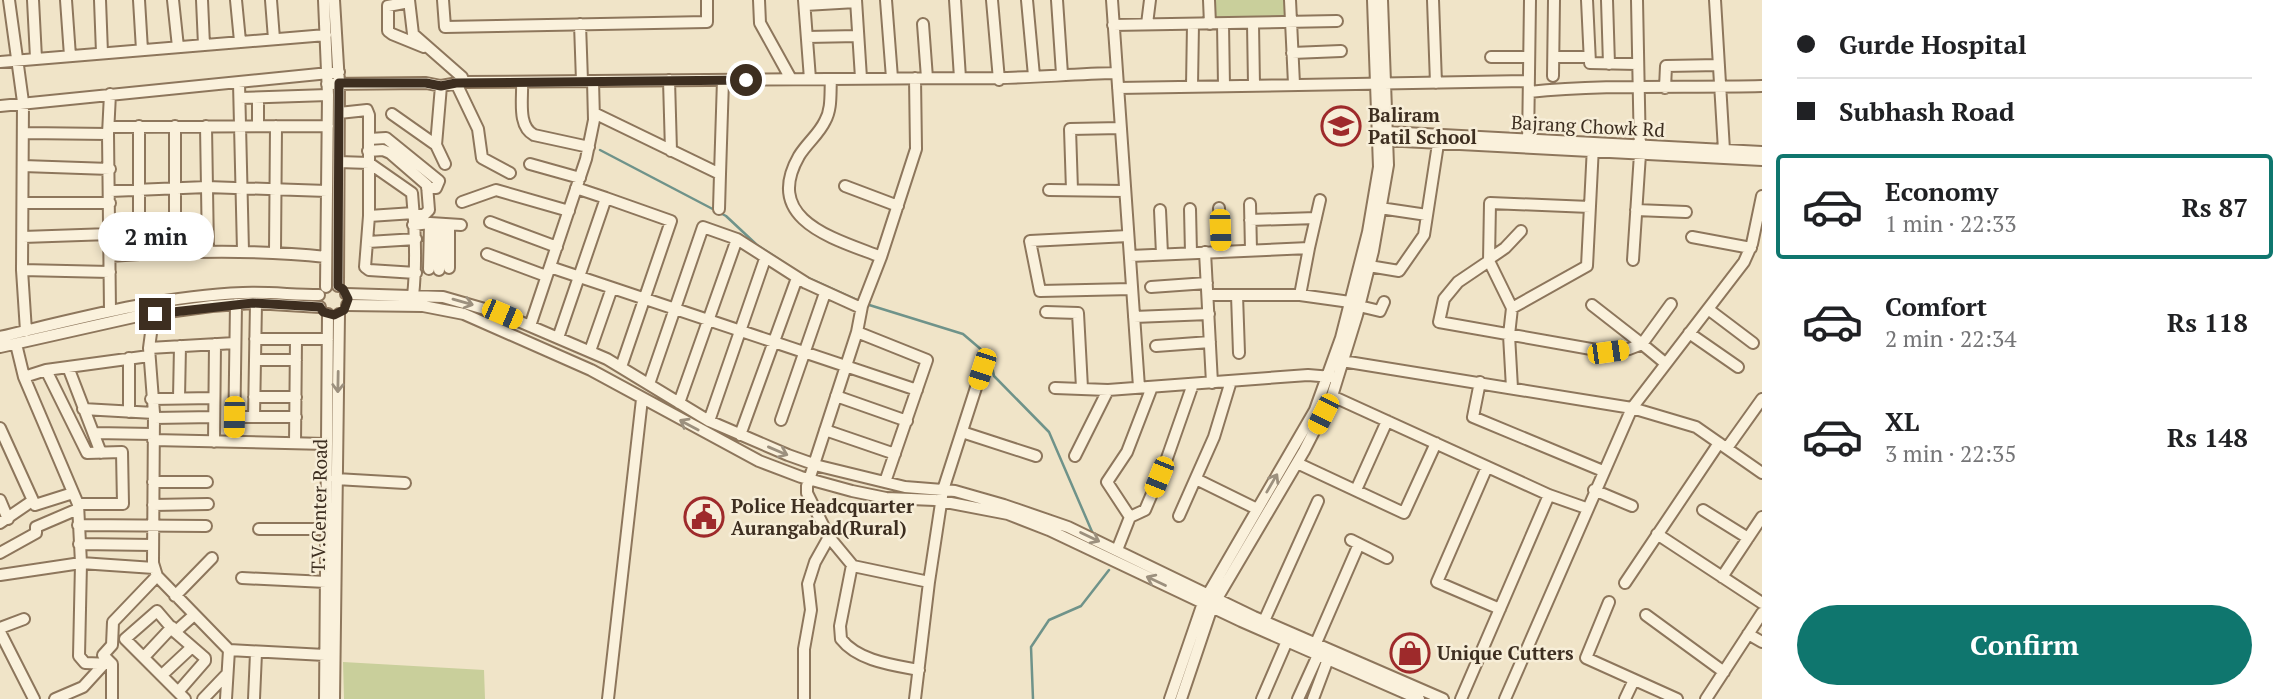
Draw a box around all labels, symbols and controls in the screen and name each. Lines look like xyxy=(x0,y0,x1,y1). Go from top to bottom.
text: Gurde Hospital xyxy=(1839,27,2027,61)
route start xyxy=(730,64,762,96)
text: Subhash Road xyxy=(1839,94,2015,128)
place label: Baliram Patil School xyxy=(1368,102,1477,149)
school or university icon: Baliram Patil School xyxy=(1320,105,1362,147)
street label: Bajrang Chowk Rd xyxy=(1510,109,1666,142)
text: Economy xyxy=(1885,174,1998,208)
icon: car xyxy=(1801,175,1864,238)
text: Rs 87 xyxy=(2182,190,2248,224)
text: 1 min · 22:33 xyxy=(1885,208,2017,239)
car xyxy=(1209,209,1232,251)
callout: 2 min xyxy=(97,212,213,262)
text: 2 min xyxy=(125,221,187,252)
text: Comfort xyxy=(1885,289,1987,323)
icon: car xyxy=(1801,290,1864,353)
car xyxy=(479,296,526,332)
one-way arrow xyxy=(451,297,473,310)
route end xyxy=(139,298,171,330)
text: Rs 118 xyxy=(2167,305,2248,339)
text: 2 min · 22:34 xyxy=(1885,323,2017,354)
car xyxy=(1586,339,1631,365)
car xyxy=(966,346,999,392)
one-way arrow xyxy=(331,370,345,393)
car xyxy=(1305,391,1342,437)
car xyxy=(224,396,245,438)
text: XL xyxy=(1885,404,1919,438)
icon: car xyxy=(1801,405,1864,468)
one-way arrow xyxy=(679,417,700,431)
text: Rs 148 xyxy=(2167,420,2248,454)
street label: T.V.Center Road xyxy=(305,438,332,573)
text: 3 min · 22:35 xyxy=(1885,438,2017,469)
one-way arrow xyxy=(767,445,789,458)
car xyxy=(1142,454,1177,500)
one-way arrow xyxy=(1266,474,1280,494)
place label: Police Headcquarter Aurangabad(Rural) xyxy=(731,493,915,540)
public building icon: Police Headcquarter Aurangabad(Rural) xyxy=(683,496,725,538)
one-way arrow xyxy=(1079,531,1100,545)
one-way arrow xyxy=(1146,574,1167,587)
button: Confirm xyxy=(1797,605,2252,685)
shop icon: Unique Cutters xyxy=(1389,632,1431,674)
place label: Unique Cutters xyxy=(1437,640,1574,665)

